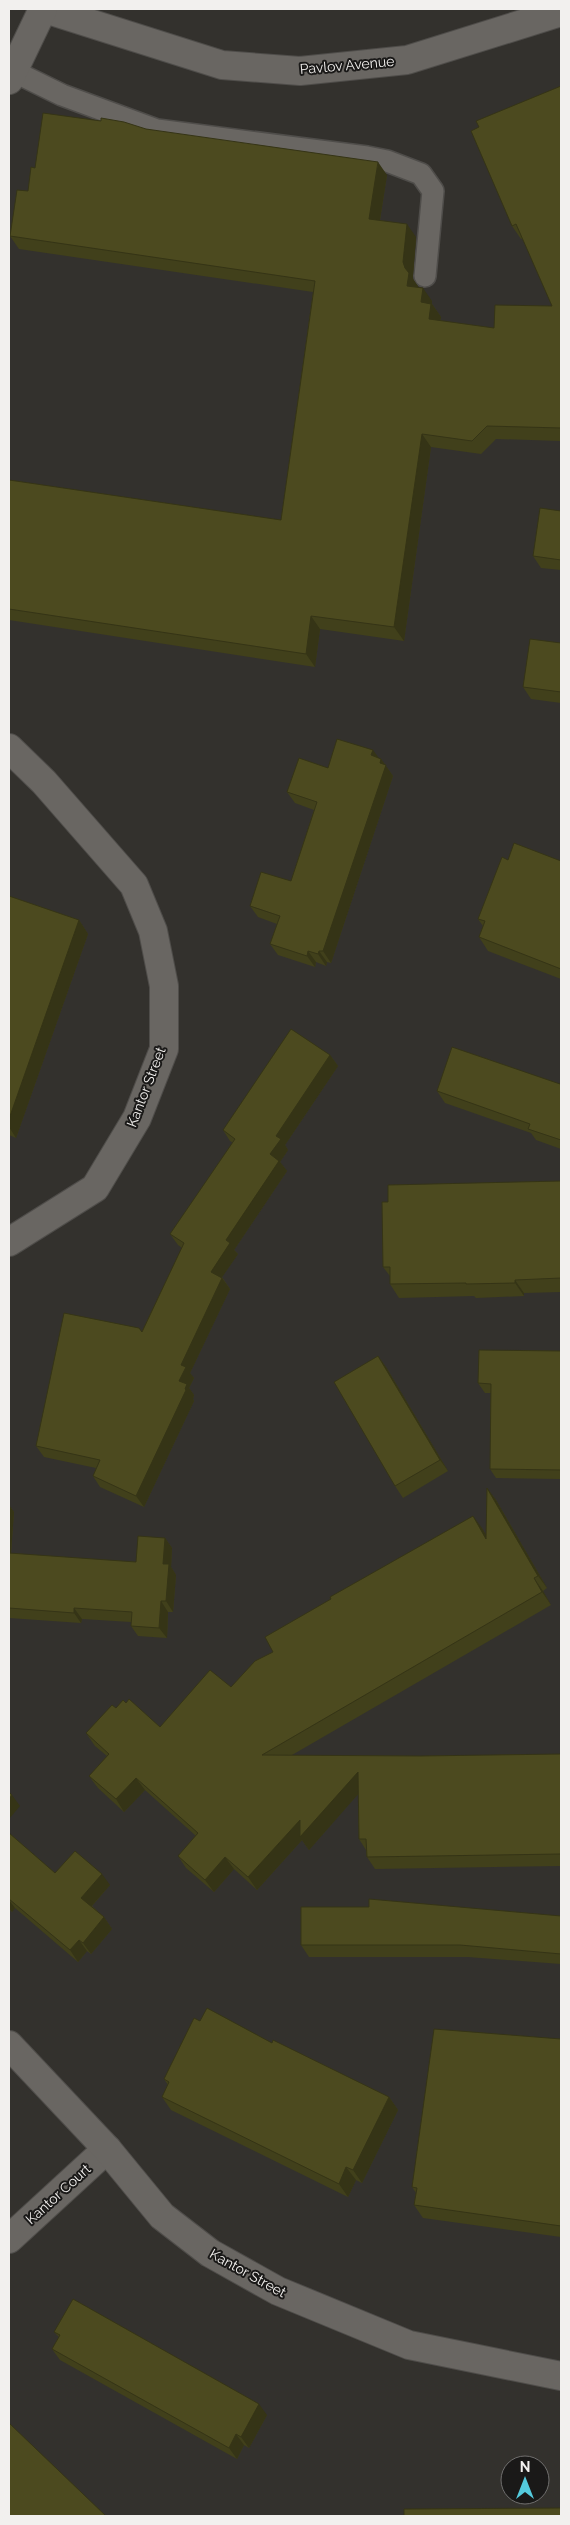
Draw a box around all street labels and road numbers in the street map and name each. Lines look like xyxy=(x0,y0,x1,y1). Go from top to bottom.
street label: Pavlov Avenue xyxy=(299,53,395,77)
street label: Kantor Street xyxy=(123,1044,169,1129)
street label: Kantor Court xyxy=(22,2161,94,2227)
street label: Kantor Street xyxy=(207,2245,289,2301)

